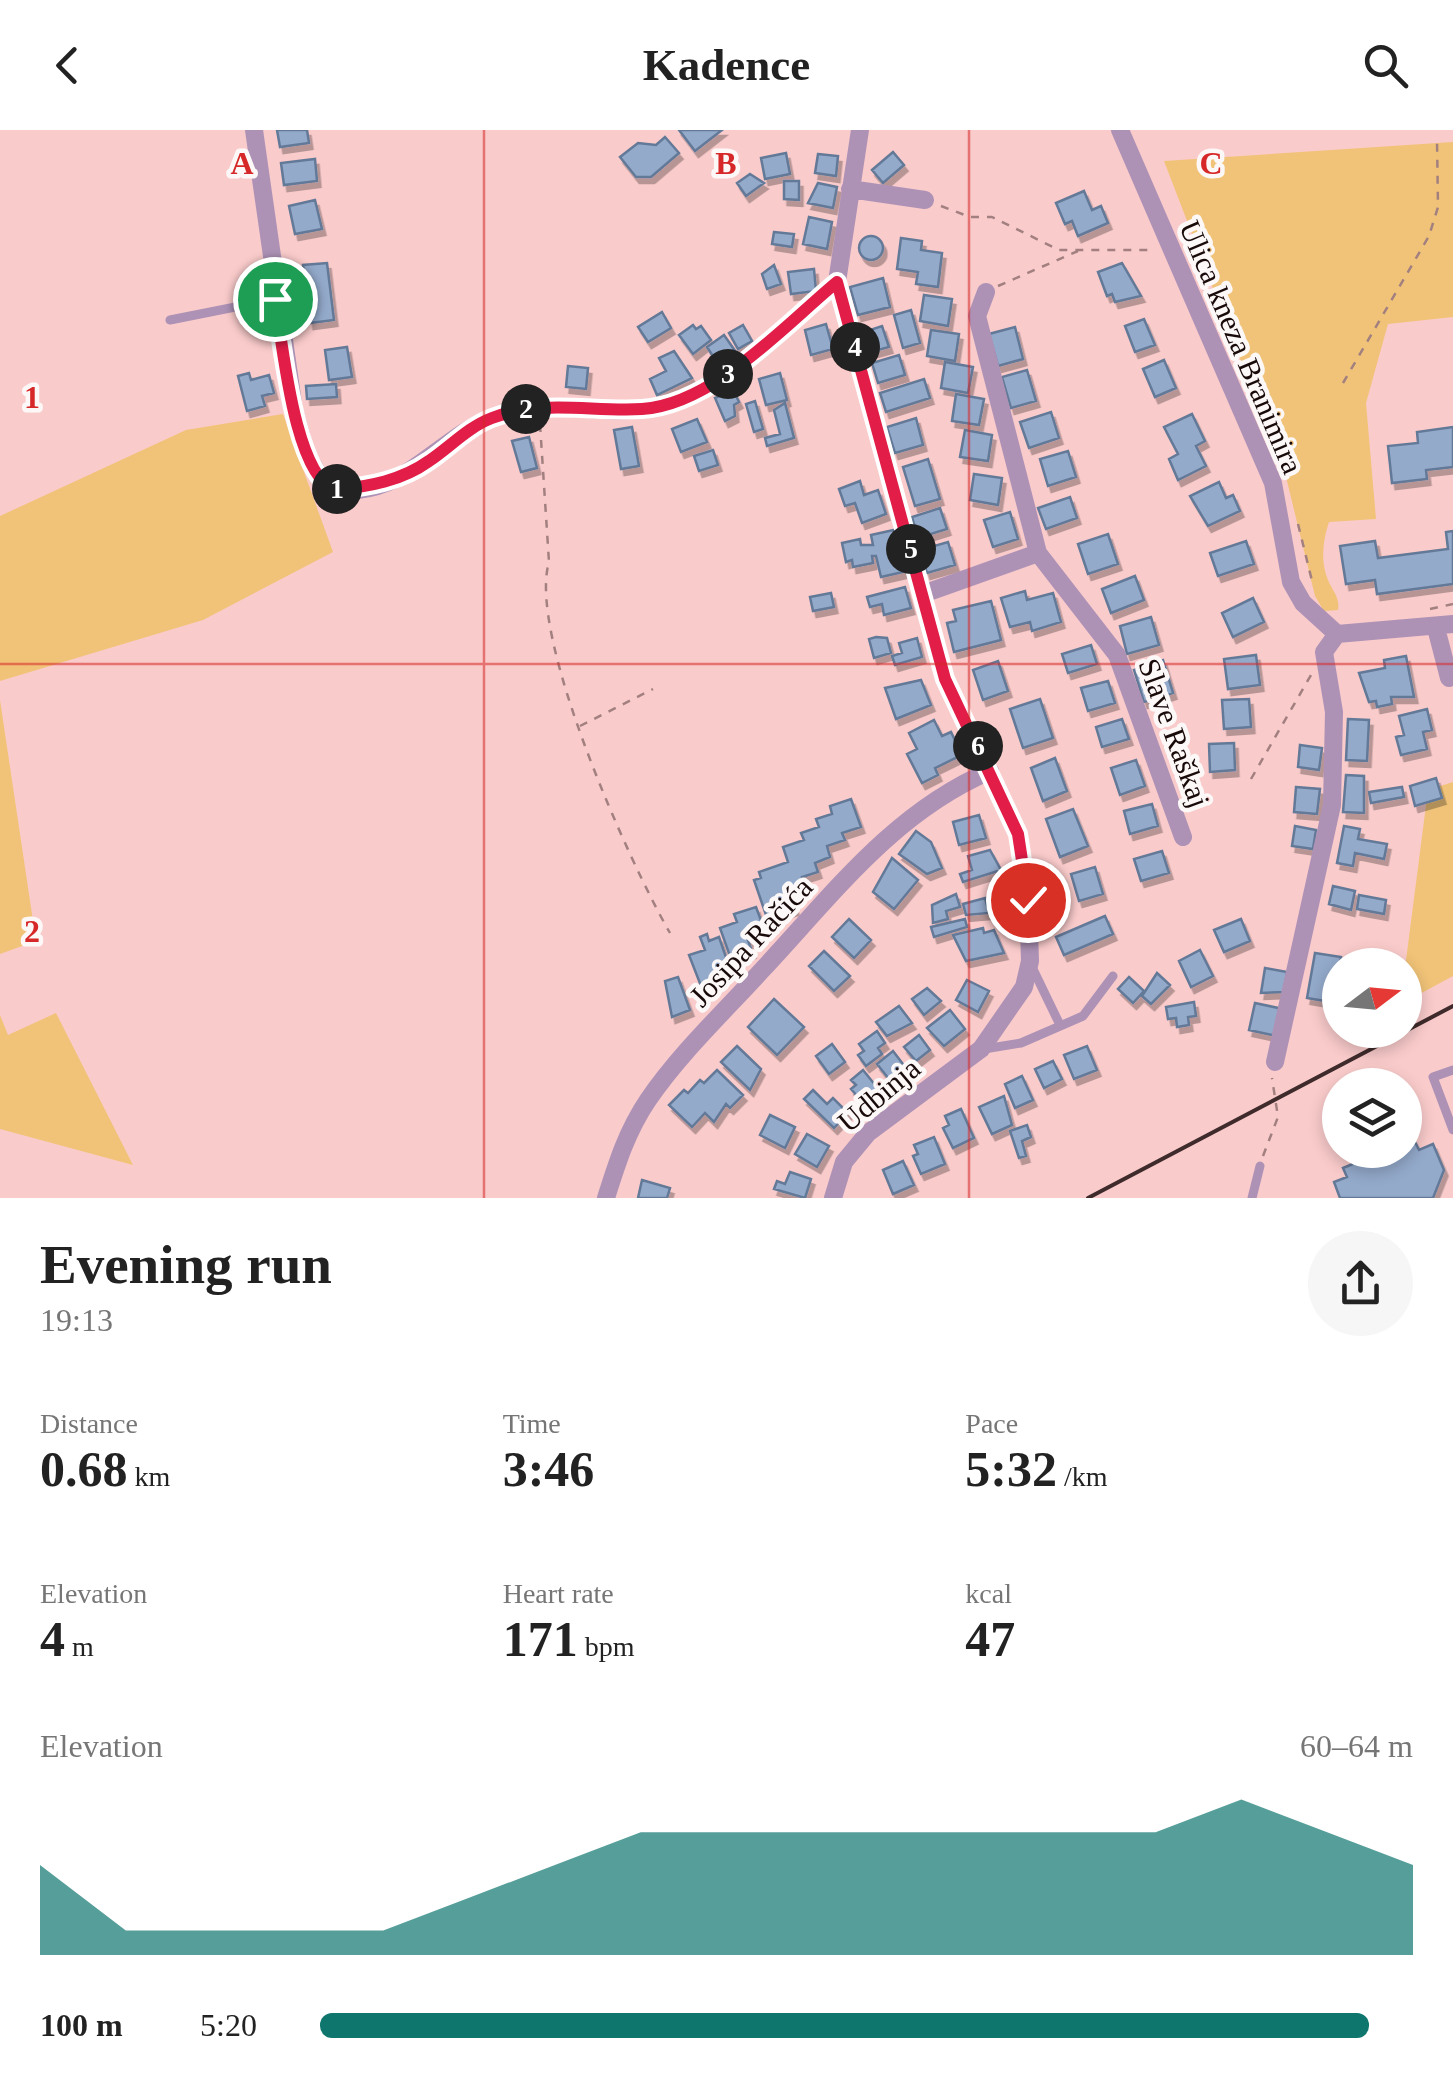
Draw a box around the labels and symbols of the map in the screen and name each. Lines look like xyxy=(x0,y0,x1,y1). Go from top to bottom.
text: A xyxy=(230,145,254,181)
text: B xyxy=(715,145,737,181)
text: C xyxy=(1199,145,1223,181)
street label: Ulica kneza Branimira xyxy=(1173,215,1310,478)
pin xyxy=(233,257,318,342)
pin: 4 xyxy=(830,322,880,372)
pin: 3 xyxy=(703,349,753,399)
text: 1 xyxy=(24,379,40,415)
pin: 2 xyxy=(501,384,551,434)
pin: 1 xyxy=(312,464,362,514)
pin: 5 xyxy=(886,524,936,574)
street label: Slave Raškaj xyxy=(1132,654,1217,812)
pin: 6 xyxy=(953,721,1003,771)
pin xyxy=(986,858,1071,943)
street label: Josipa Račića xyxy=(683,870,819,1013)
text: 2 xyxy=(24,913,40,949)
north arrow xyxy=(1322,948,1422,1048)
street label: Udbinja xyxy=(831,1051,926,1138)

